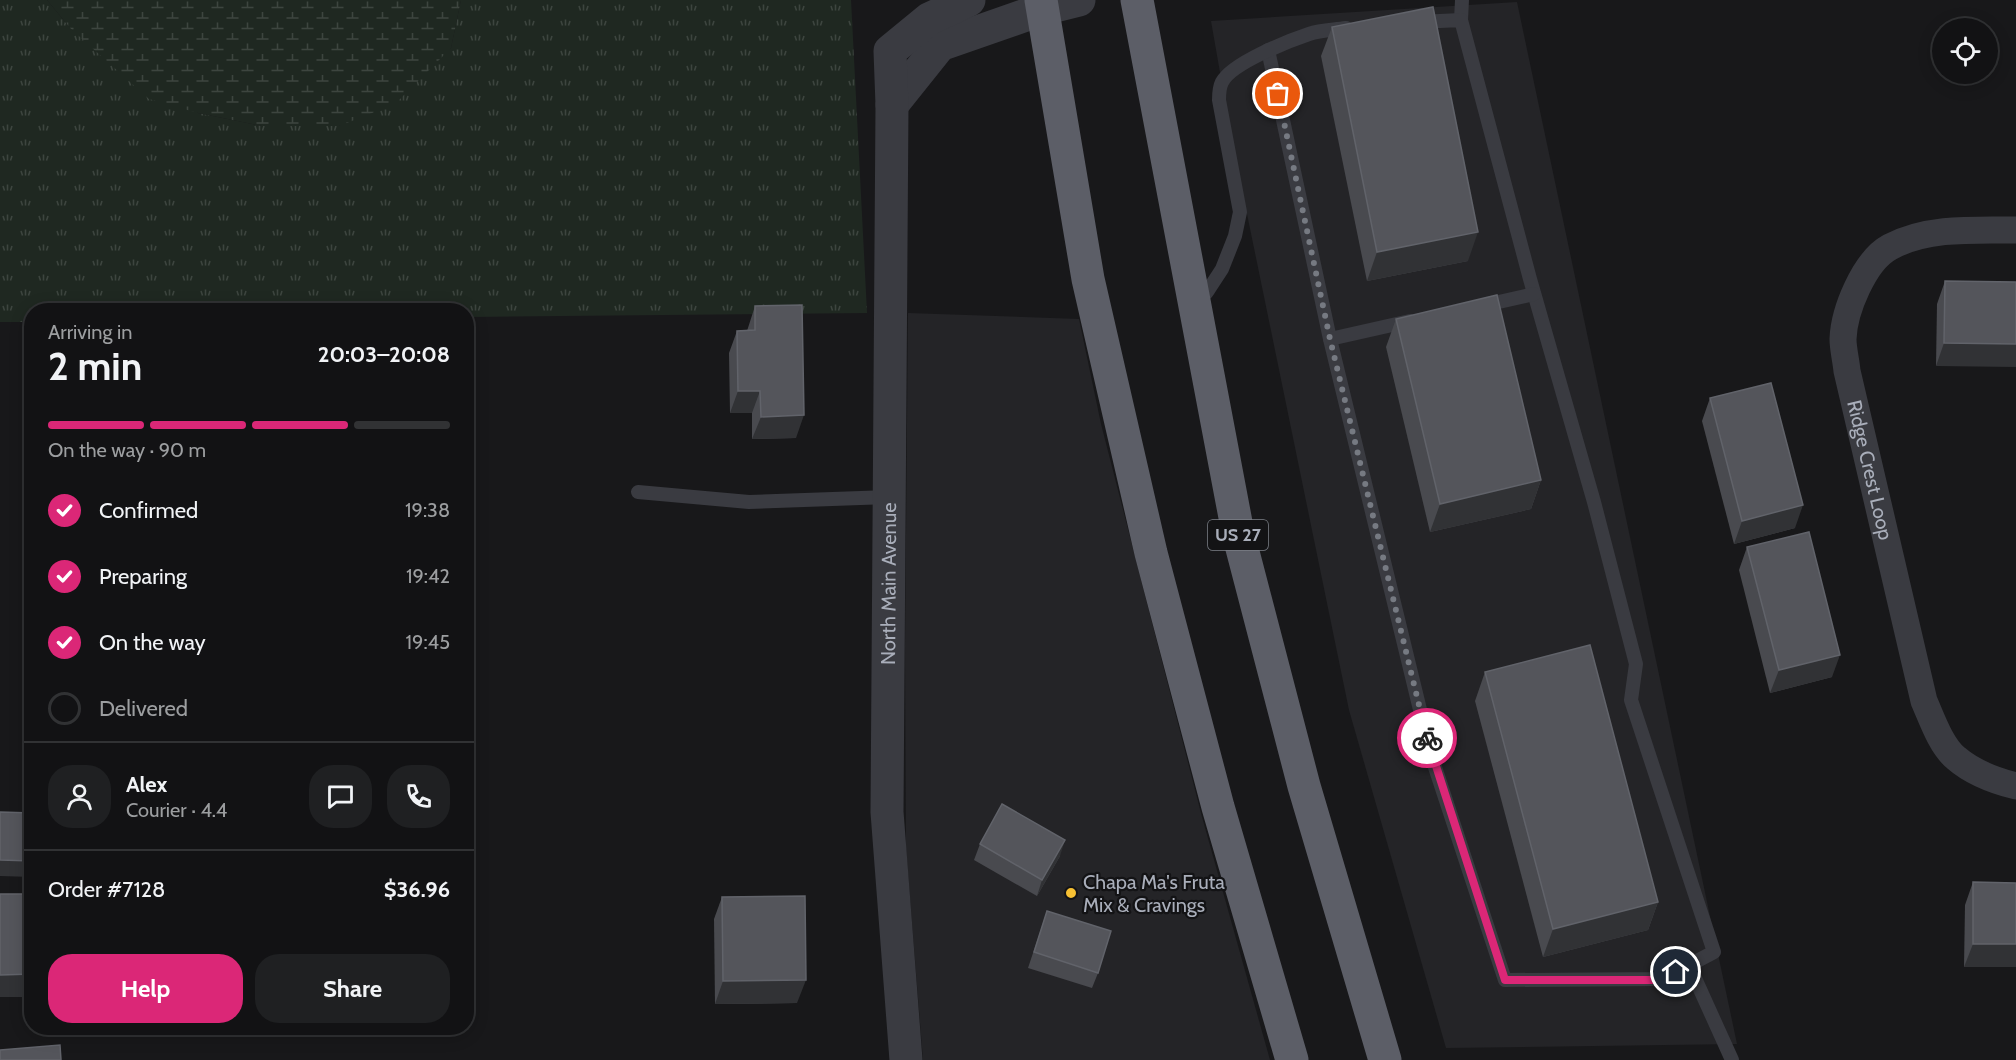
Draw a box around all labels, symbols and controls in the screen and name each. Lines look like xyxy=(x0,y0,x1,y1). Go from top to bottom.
map controls xyxy=(1932,18,1998,84)
button: locate xyxy=(1932,18,1998,84)
pin xyxy=(1252,68,1303,119)
icon: bag xyxy=(1261,77,1294,110)
text: Arriving in xyxy=(48,320,132,344)
text: 20:03–20:08 xyxy=(318,341,450,368)
text: 2 min xyxy=(48,342,142,390)
street label: Ridge Crest Loop xyxy=(1842,398,1898,542)
text: On the way · 90 m xyxy=(48,438,206,462)
icon: check xyxy=(48,494,81,527)
text: Confirmed xyxy=(99,497,198,524)
text: 19:38 xyxy=(405,498,450,522)
street label: North Main Avenue xyxy=(876,502,901,665)
road number: US 27 xyxy=(1208,520,1268,550)
icon: check xyxy=(48,560,81,593)
text: Preparing xyxy=(99,563,187,590)
text: 19:42 xyxy=(406,564,450,588)
icon: check xyxy=(48,626,81,659)
text: On the way xyxy=(99,629,206,656)
text: 19:45 xyxy=(406,630,450,654)
text: Delivered xyxy=(99,695,188,722)
courier xyxy=(1397,708,1457,768)
icon: bike xyxy=(1411,722,1444,755)
button: person xyxy=(48,765,111,828)
button: chat xyxy=(309,765,372,828)
button: phone xyxy=(387,765,450,828)
text: Alex xyxy=(126,771,167,798)
text: Courier · 4.4 xyxy=(126,798,227,822)
place label: Chapa Ma's Fruta Mix & Cravings xyxy=(1083,870,1225,917)
text: Order #7128 xyxy=(48,876,165,903)
text: $36.96 xyxy=(384,876,450,903)
marker: Chapa Ma's Fruta Mix & Cravings xyxy=(1064,886,1078,900)
pin xyxy=(1650,946,1701,997)
button: Help xyxy=(48,954,243,1023)
button: Share xyxy=(255,954,450,1023)
icon: home xyxy=(1659,955,1692,988)

